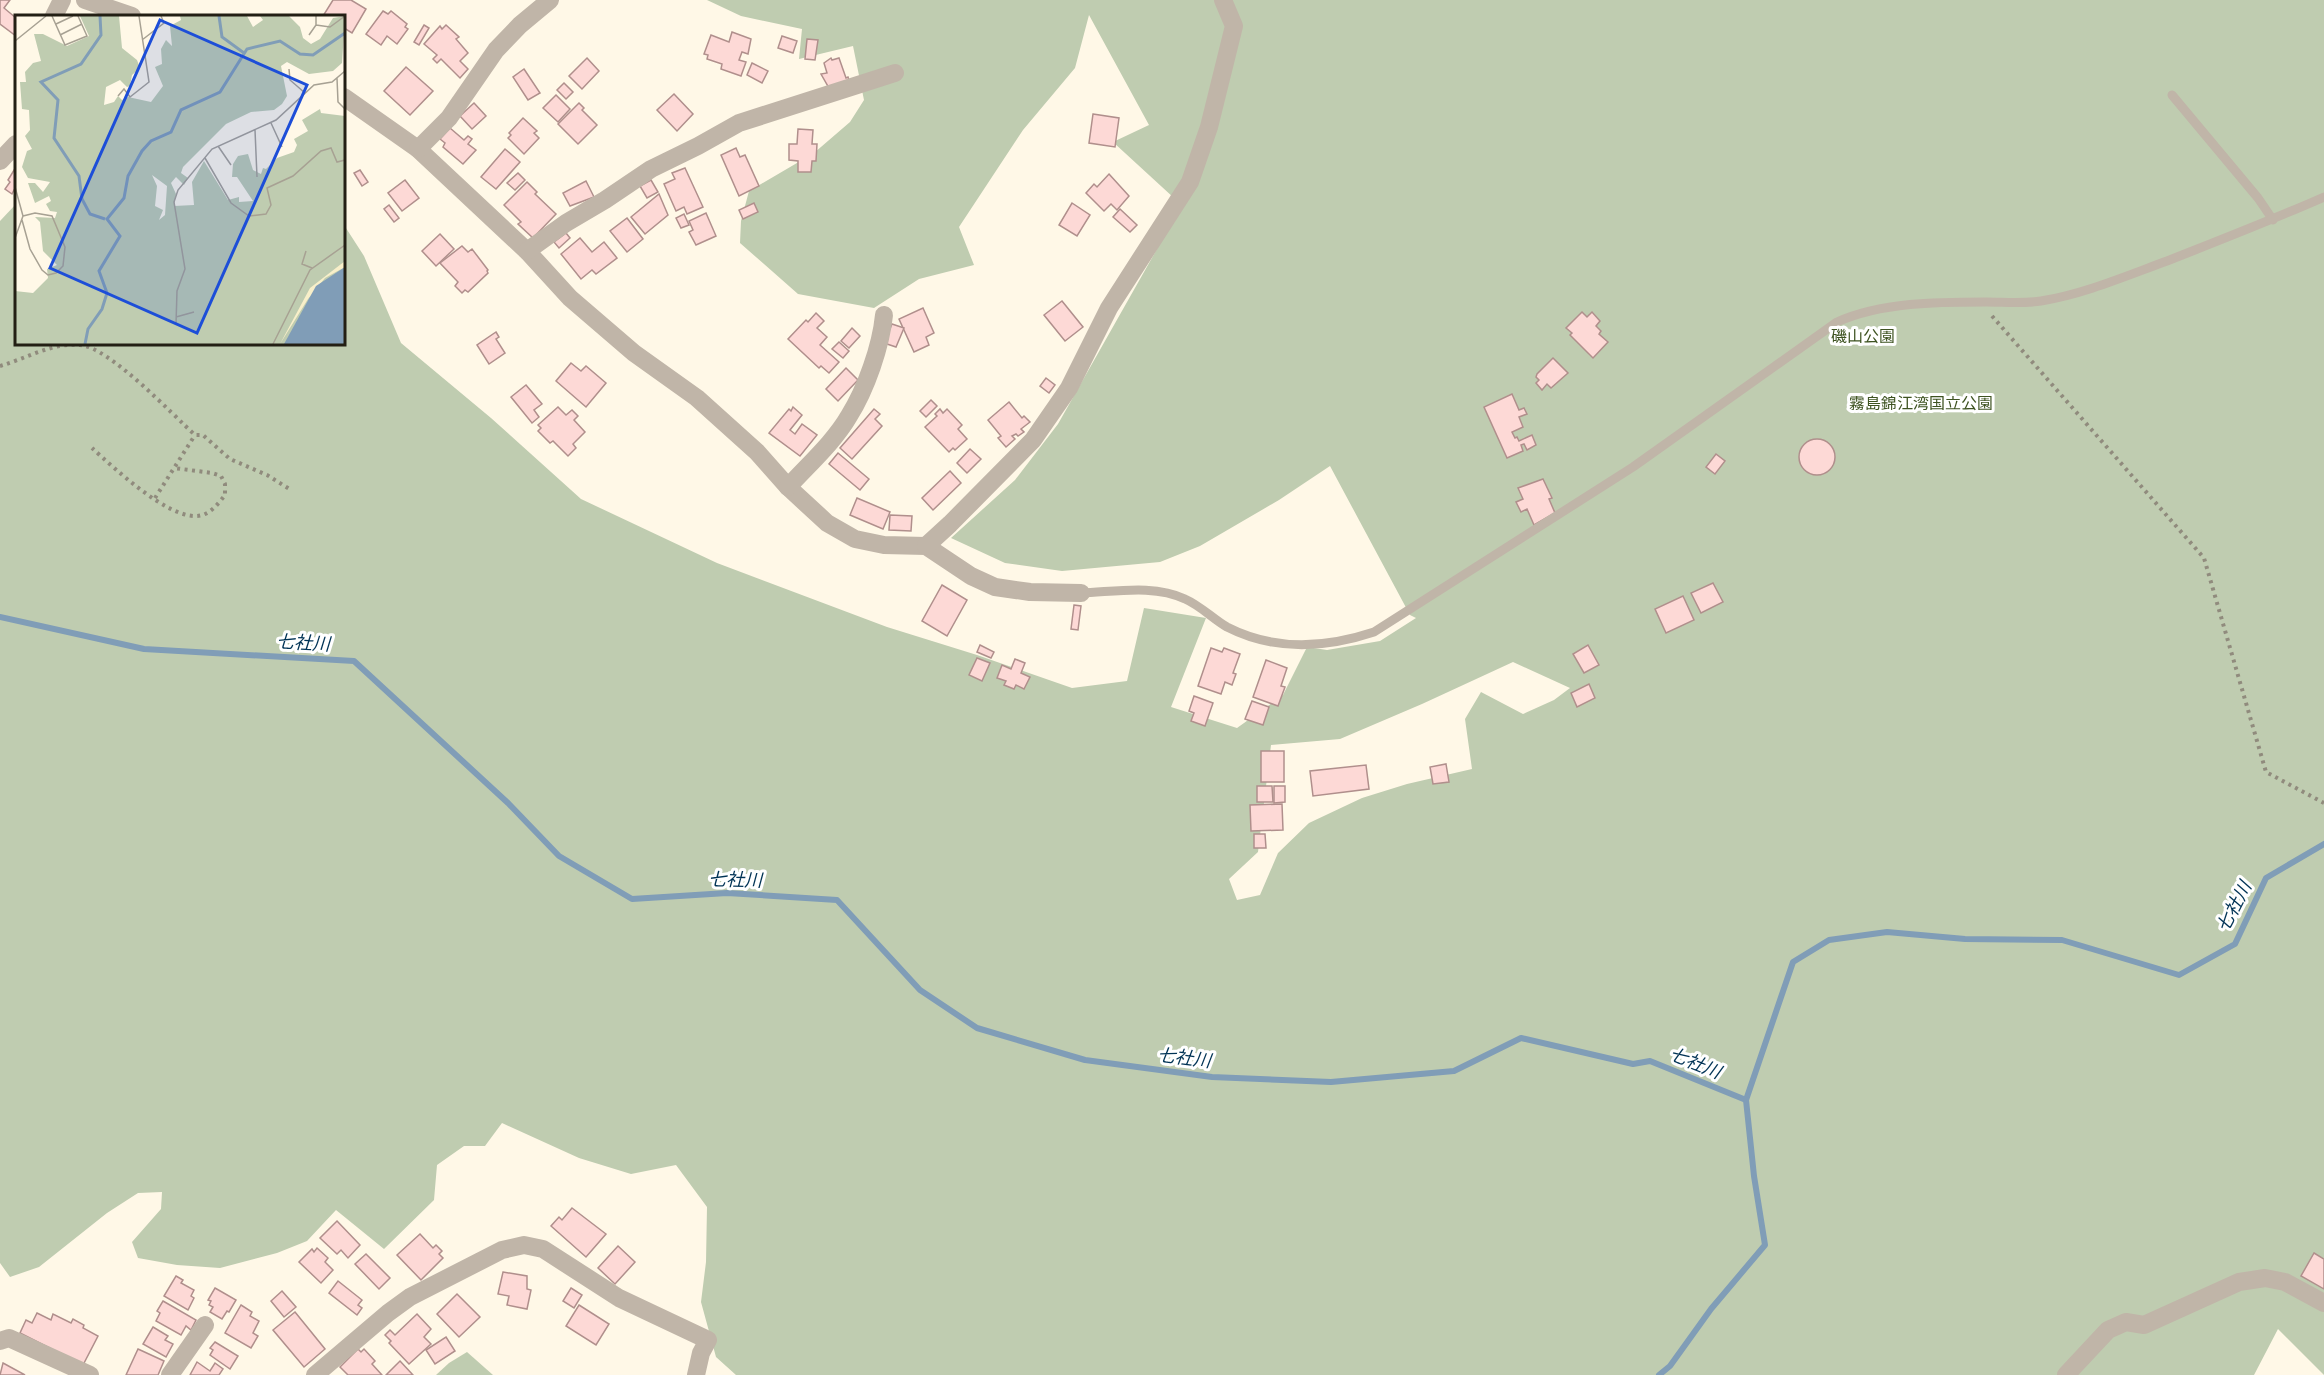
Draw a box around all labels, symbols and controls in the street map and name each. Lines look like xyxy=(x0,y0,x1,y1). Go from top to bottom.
inset map xyxy=(15,15,345,345)
park label: 磯山公園 xyxy=(1831,326,1895,348)
park label: 霧島錦江湾国立公園 xyxy=(1849,393,1993,415)
water label: 七社川 xyxy=(275,630,333,657)
water label: 七社川 xyxy=(708,868,764,893)
water label: 七社川 xyxy=(2211,876,2258,937)
water label: 七社川 xyxy=(1665,1042,1726,1085)
water label: 七社川 xyxy=(1156,1043,1214,1073)

